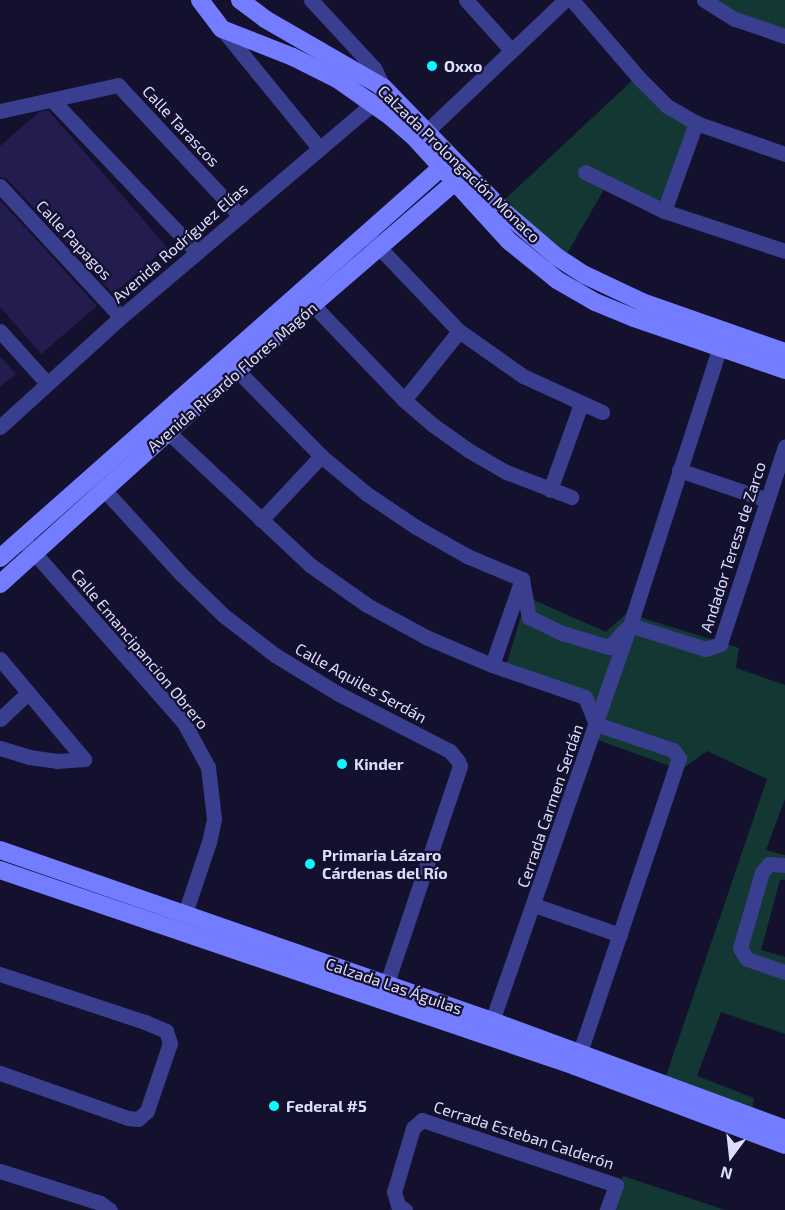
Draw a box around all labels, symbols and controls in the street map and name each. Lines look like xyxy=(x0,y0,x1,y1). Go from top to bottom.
place label: Oxxo xyxy=(444,56,482,76)
marker: Oxxo xyxy=(425,59,439,73)
street label: Calle Tarascos xyxy=(138,81,224,171)
street label: Calzada Prolongación Monaco xyxy=(374,81,544,247)
street label: Avenida Rodríguez Elías xyxy=(108,179,252,307)
street label: Calle Papagos xyxy=(32,196,116,284)
street label: Avenida Ricardo Flores Magón xyxy=(143,298,321,456)
street label: Andador Teresa de Zarco xyxy=(696,459,770,635)
street label: Calle Emancipancion Obrero xyxy=(67,565,213,733)
street label: Calle Aquiles Serdán xyxy=(292,639,430,727)
street label: Cerrada Carmen Serdán xyxy=(513,722,587,890)
place label: Kinder xyxy=(354,754,404,774)
marker: Kinder xyxy=(335,757,349,771)
place label: Primaria Lázaro Cárdenas del Río xyxy=(322,845,448,883)
marker: Primaria Lázaro Cárdenas del Río xyxy=(303,857,317,871)
street label: Calzada Las Águilas xyxy=(323,954,465,1018)
place label: Federal #5 xyxy=(286,1096,367,1116)
street label: Cerrada Esteban Calderón xyxy=(431,1097,617,1173)
marker: Federal #5 xyxy=(267,1099,281,1113)
north arrow xyxy=(701,1126,761,1186)
text: N xyxy=(718,1163,734,1185)

